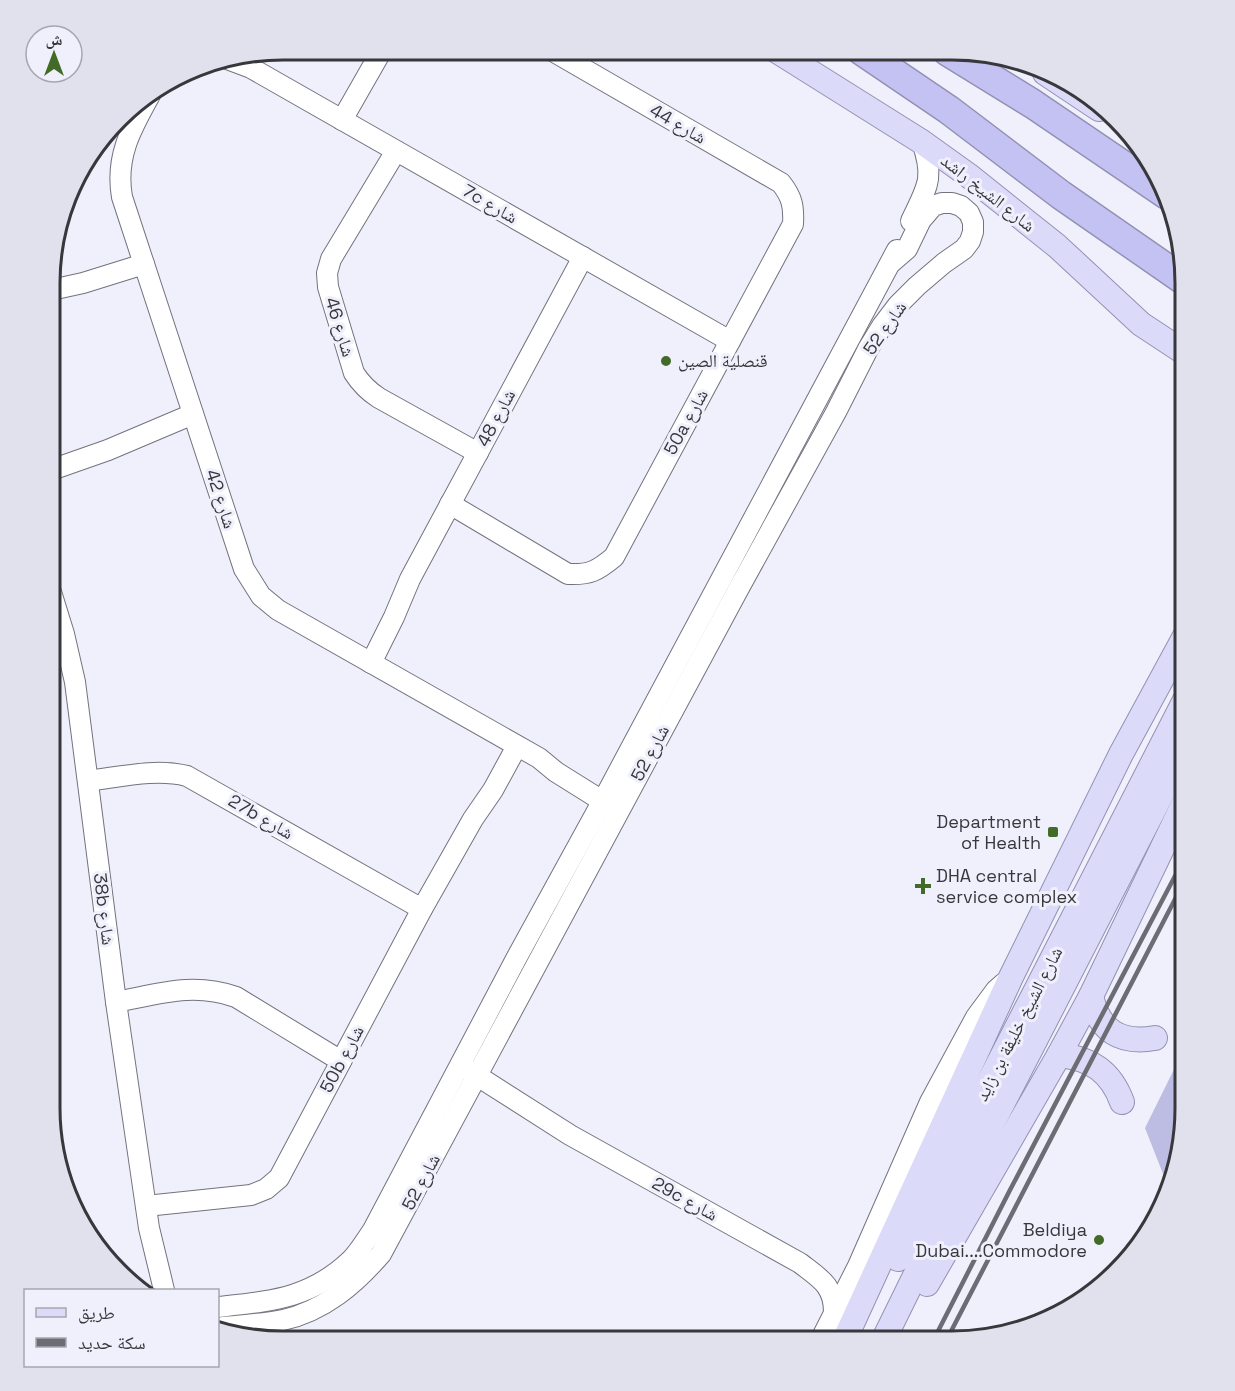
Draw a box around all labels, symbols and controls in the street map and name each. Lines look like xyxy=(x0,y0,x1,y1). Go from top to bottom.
north arrow xyxy=(24,24,84,84)
text: ش xyxy=(46,29,63,50)
street label: شارع 44 xyxy=(646,98,711,149)
street label: شارع الشيخ راشد xyxy=(936,149,1040,237)
street label: 7c شارع xyxy=(459,179,522,228)
street label: شارع 46 xyxy=(321,294,360,359)
street label: شارع 52 xyxy=(858,296,911,359)
place label: قنصلية الصين xyxy=(678,349,768,372)
marker: قنصلية الصين xyxy=(659,354,673,368)
street label: شارع 48 xyxy=(471,385,520,450)
street label: 50a شارع xyxy=(658,385,713,459)
street label: شارع 42 xyxy=(201,466,242,531)
street label: شارع 52 xyxy=(625,721,674,785)
street label: 27b شارع xyxy=(225,789,298,844)
place label: Department of Health xyxy=(936,810,1041,854)
marker: Department of Health xyxy=(1046,825,1060,839)
place label: DHA central service complex xyxy=(936,864,1077,908)
street label: 38b شارع xyxy=(89,872,120,946)
marker: DHA central service complex xyxy=(914,877,932,895)
street label: شارع الشيخ خليفة بن زايد xyxy=(970,943,1068,1105)
street label: 50b شارع xyxy=(314,1021,369,1096)
street label: شارع 52 xyxy=(396,1150,445,1214)
street label: 29c شارع xyxy=(648,1171,722,1226)
place label: Beldiya Dubai....Commodore xyxy=(915,1218,1087,1262)
marker: Beldiya Dubai....Commodore xyxy=(1092,1233,1106,1247)
legend xyxy=(24,1289,219,1367)
text: طريق xyxy=(78,1301,115,1324)
text: سكة حديد xyxy=(78,1331,146,1354)

